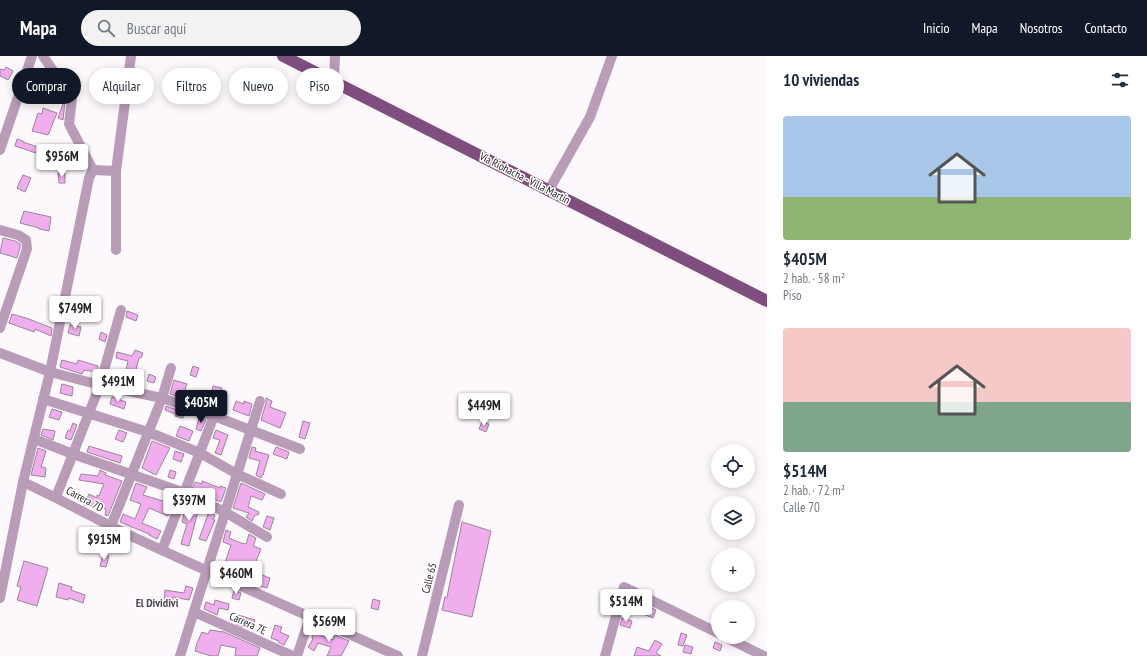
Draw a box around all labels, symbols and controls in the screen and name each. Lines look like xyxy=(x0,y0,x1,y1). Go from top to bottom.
search box xyxy=(81,10,361,46)
text: Mapa xyxy=(20,16,57,40)
icon: search xyxy=(95,17,117,39)
text: Buscar aquí xyxy=(127,19,186,38)
text: Inicio xyxy=(923,19,950,37)
text: Mapa xyxy=(972,19,998,37)
text: Nosotros xyxy=(1020,19,1063,37)
text: Contacto xyxy=(1085,19,1127,37)
chip: Comprar xyxy=(12,68,81,104)
chip: Alquilar xyxy=(89,68,154,104)
chip: Filtros xyxy=(162,68,221,104)
chip: Nuevo xyxy=(229,68,288,104)
chip: Piso xyxy=(296,68,344,104)
text: 10 viviendas xyxy=(783,69,859,91)
icon: filters xyxy=(1109,69,1131,91)
icon: home xyxy=(921,142,993,214)
pin: $956M xyxy=(34,144,90,178)
text: $956M xyxy=(45,148,79,165)
street label: Vía Riohacha - Villa Martín xyxy=(477,149,573,207)
text: $405M xyxy=(783,248,827,270)
text: 2 hab. · 58 m² xyxy=(783,270,845,287)
text: Piso xyxy=(783,287,802,304)
pin: $749M xyxy=(47,296,103,330)
text: $749M xyxy=(58,300,92,317)
icon: home xyxy=(921,354,993,426)
pin: $491M xyxy=(90,369,146,403)
text: $491M xyxy=(101,373,135,390)
pin: $405M xyxy=(173,390,229,424)
pin: $449M xyxy=(456,393,512,427)
text: $405M xyxy=(184,394,218,411)
text: $449M xyxy=(467,397,501,414)
map controls xyxy=(711,444,755,644)
button: locate xyxy=(711,444,755,488)
text: $514M xyxy=(783,460,827,482)
text: 2 hab. · 72 m² xyxy=(783,482,845,499)
street label: Carrera 7D xyxy=(64,483,106,515)
pin: $397M xyxy=(161,488,217,522)
text: $397M xyxy=(172,492,206,509)
button: layers xyxy=(711,496,755,540)
text: Calle 70 xyxy=(783,499,820,516)
pin: $915M xyxy=(76,527,132,561)
text: $915M xyxy=(87,531,121,548)
button: + xyxy=(711,548,755,592)
pin: $460M xyxy=(208,561,264,595)
street label: Calle 65 xyxy=(418,561,440,595)
text: $460M xyxy=(219,565,253,582)
pin: $514M xyxy=(598,589,654,623)
text: $514M xyxy=(609,593,643,610)
district label: El Dividivi xyxy=(136,595,179,610)
button: − xyxy=(711,600,755,644)
street label: Carrera 7E xyxy=(227,609,269,637)
pin: $569M xyxy=(301,609,357,643)
text: $569M xyxy=(312,613,346,630)

